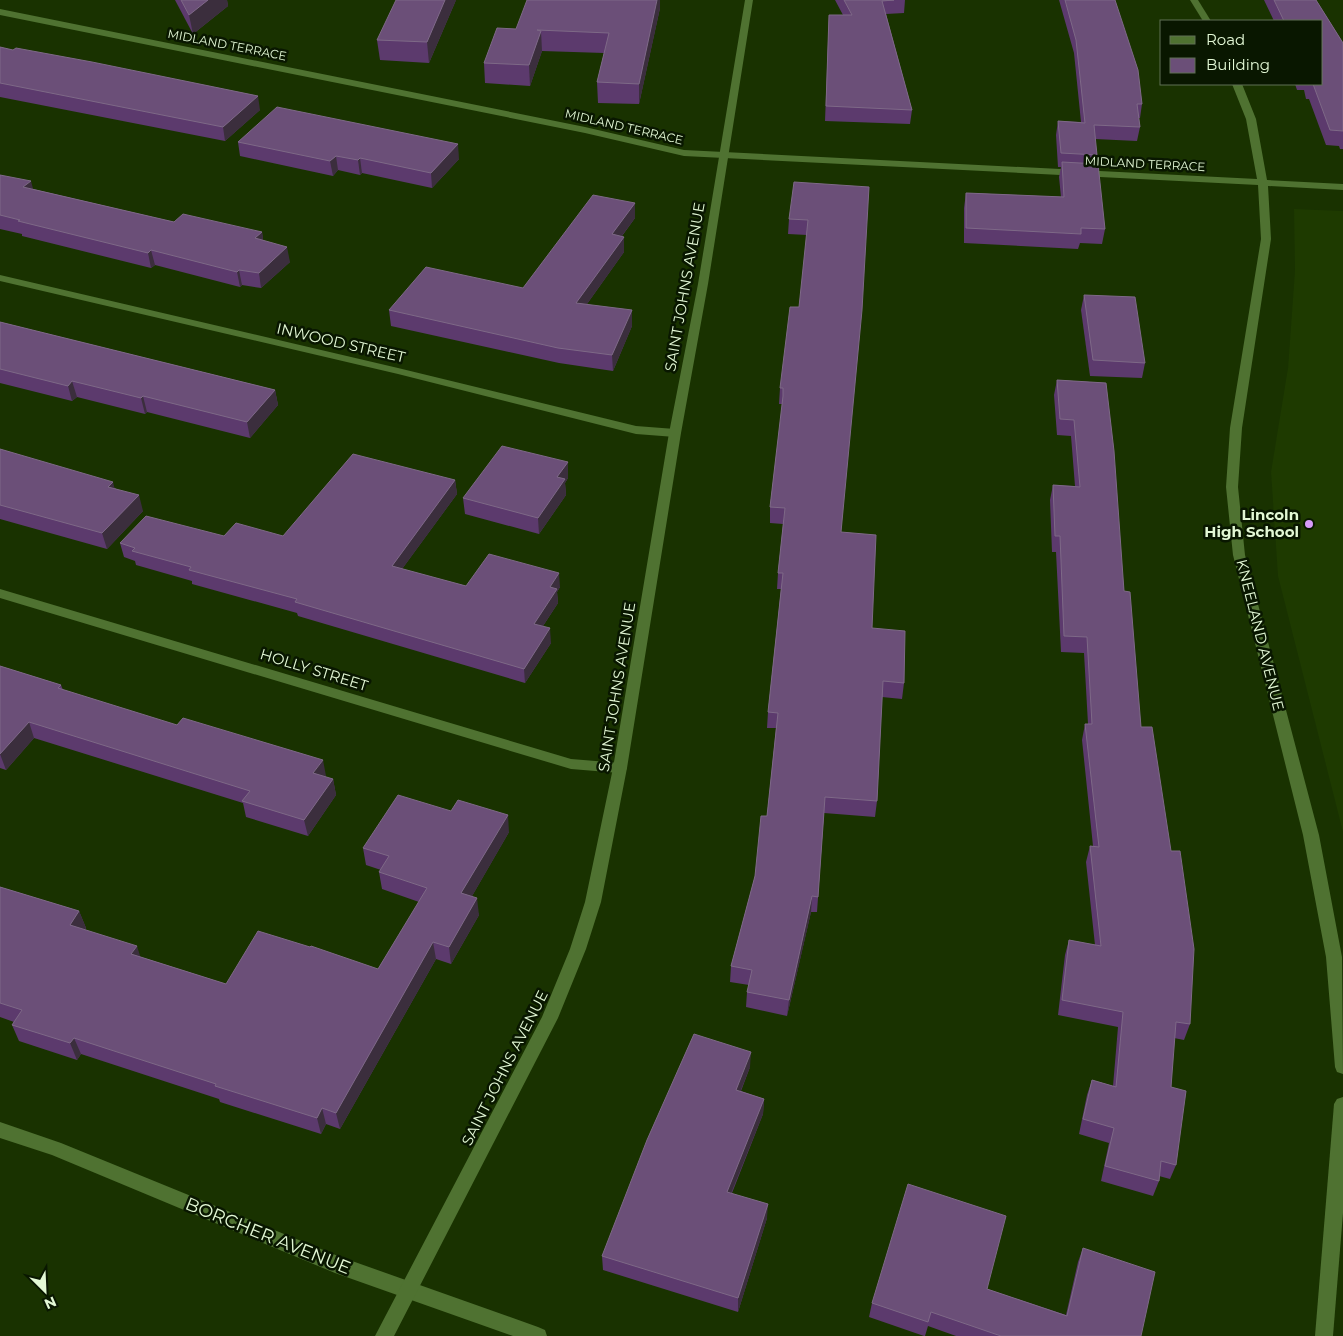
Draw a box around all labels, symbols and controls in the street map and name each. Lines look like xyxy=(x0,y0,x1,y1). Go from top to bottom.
legend xyxy=(1160,20,1323,85)
street label: MIDLAND TERRACE xyxy=(166,26,288,63)
text: Road xyxy=(1206,30,1245,49)
text: Building xyxy=(1206,55,1270,74)
street label: MIDLAND TERRACE xyxy=(564,106,685,147)
street label: MIDLAND TERRACE xyxy=(1084,153,1206,174)
street label: SAINT JOHNS AVENUE xyxy=(660,201,709,373)
street label: INWOOD STREET xyxy=(275,318,408,367)
place label: Lincoln High School xyxy=(1204,505,1299,541)
marker: Lincoln High School xyxy=(1303,518,1315,530)
street label: KNEELAND AVENUE xyxy=(1232,557,1289,713)
street label: SAINT JOHNS AVENUE xyxy=(594,601,639,773)
street label: HOLLY STREET xyxy=(258,644,371,695)
street label: SAINT JOHNS AVENUE xyxy=(457,987,552,1148)
street label: BORCHER AVENUE xyxy=(182,1193,354,1279)
north arrow xyxy=(20,1266,70,1316)
text: N xyxy=(41,1292,59,1313)

